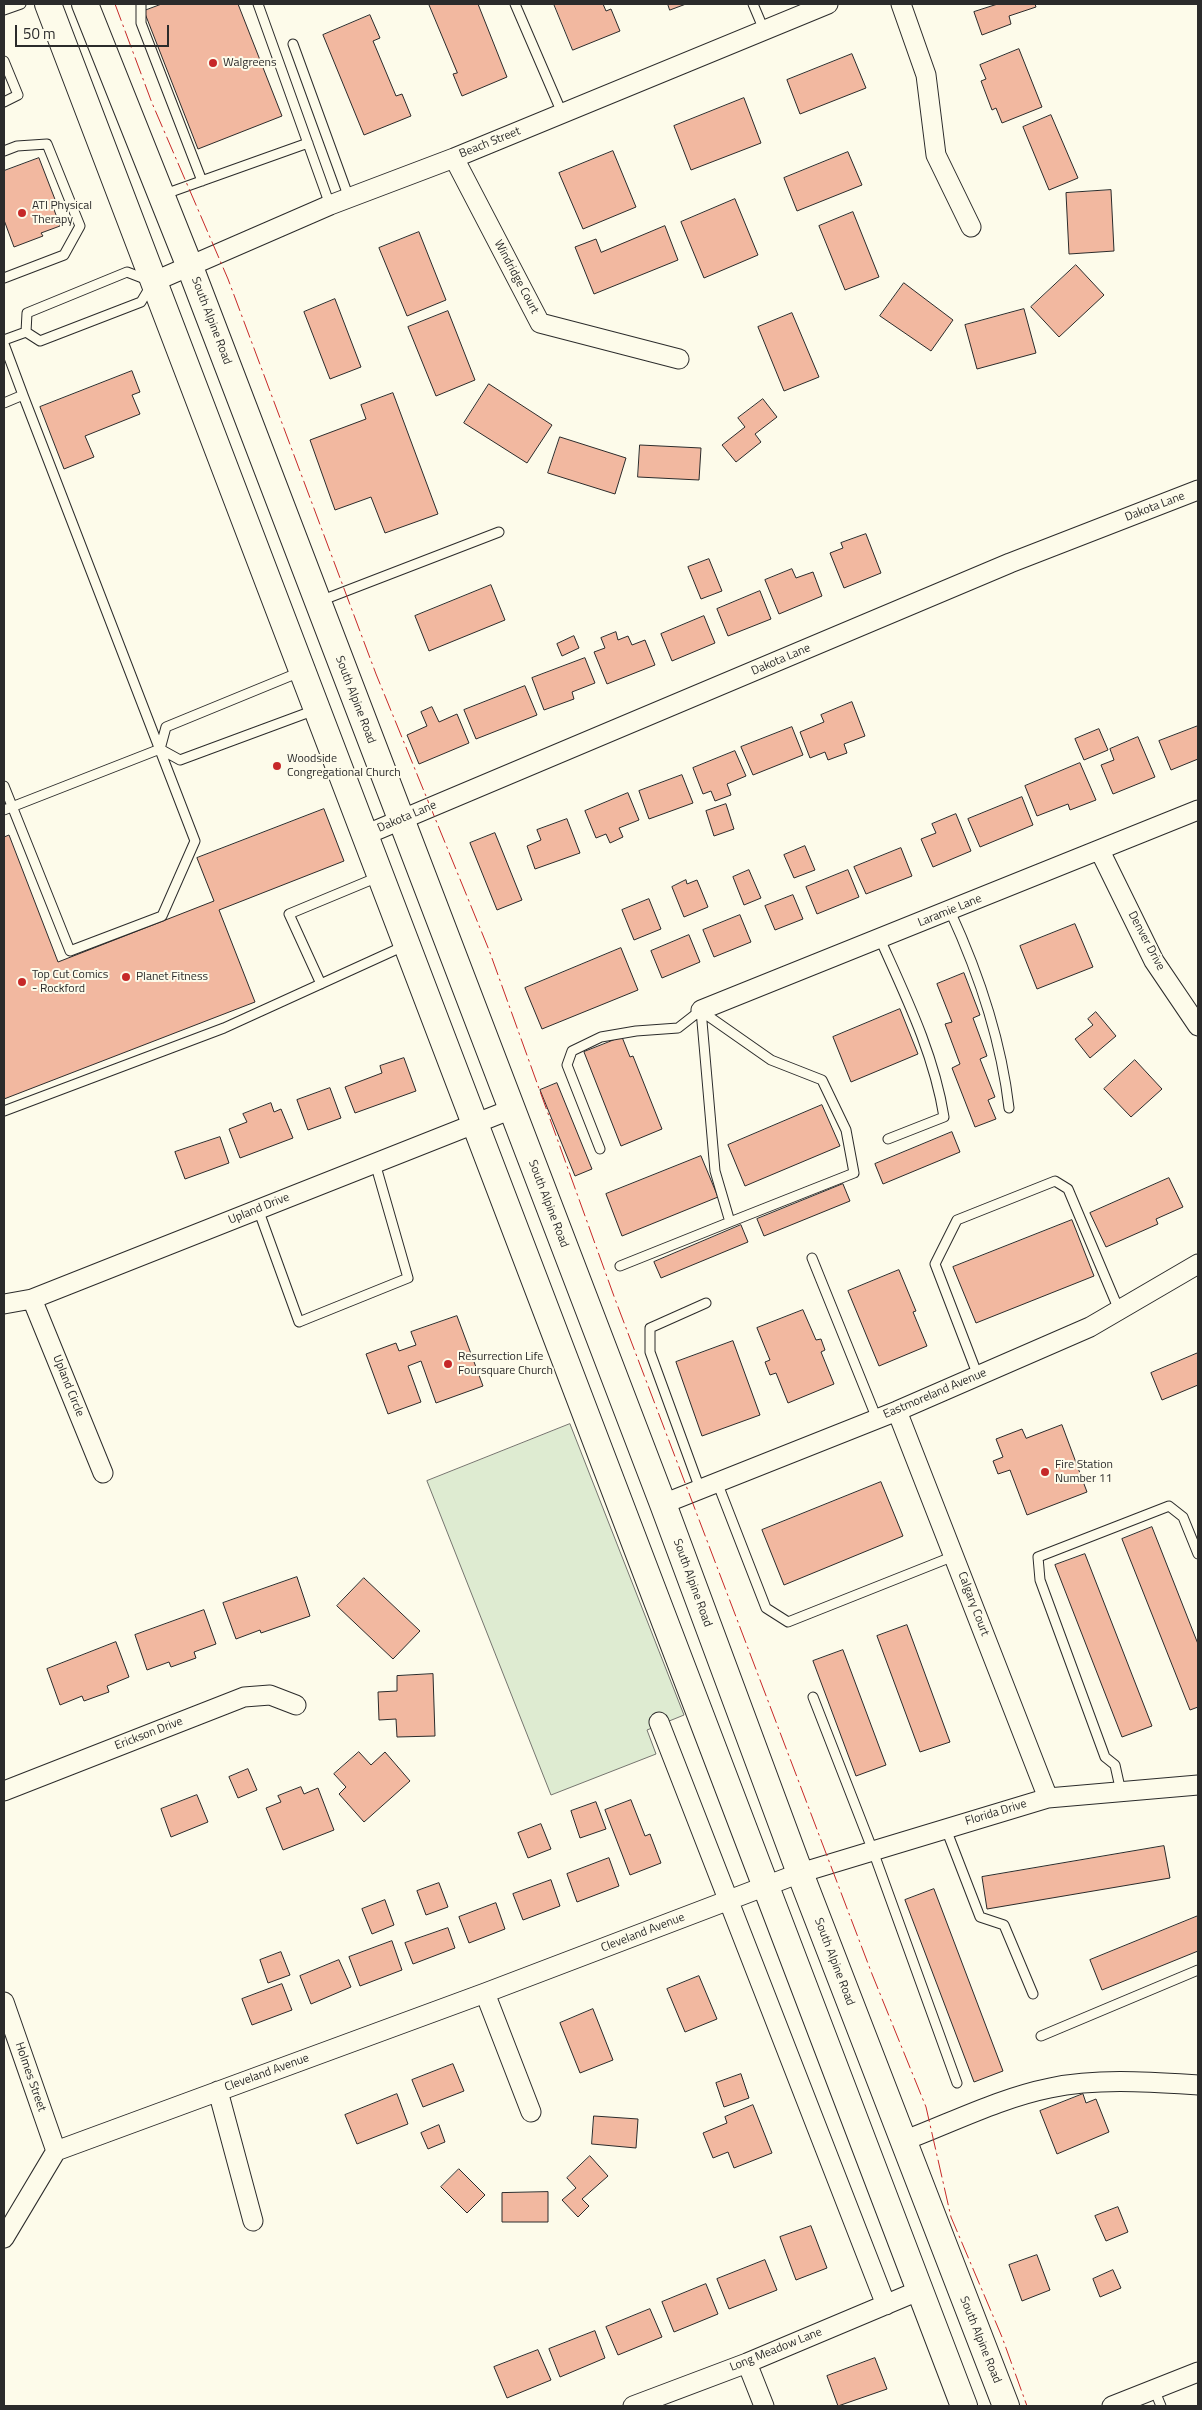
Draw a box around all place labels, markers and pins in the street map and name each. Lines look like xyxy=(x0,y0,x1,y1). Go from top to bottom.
place label: Walgreens xyxy=(223,56,277,70)
marker: Walgreens xyxy=(207,57,219,69)
place label: ATI Physical Therapy xyxy=(32,199,92,227)
marker: ATI Physical Therapy xyxy=(16,207,28,219)
place label: Woodside Congregational Church xyxy=(287,752,401,780)
marker: Woodside Congregational Church xyxy=(271,760,283,772)
place label: Top Cut Comics - Rockford xyxy=(32,968,108,996)
place label: Planet Fitness xyxy=(136,970,208,984)
marker: Planet Fitness xyxy=(120,971,132,983)
marker: Top Cut Comics - Rockford xyxy=(16,976,28,988)
place label: Resurrection Life Foursquare Church xyxy=(458,1350,553,1378)
marker: Resurrection Life Foursquare Church xyxy=(442,1358,454,1370)
place label: Fire Station Number 11 xyxy=(1055,1458,1113,1486)
marker: Fire Station Number 11 xyxy=(1039,1466,1051,1478)

